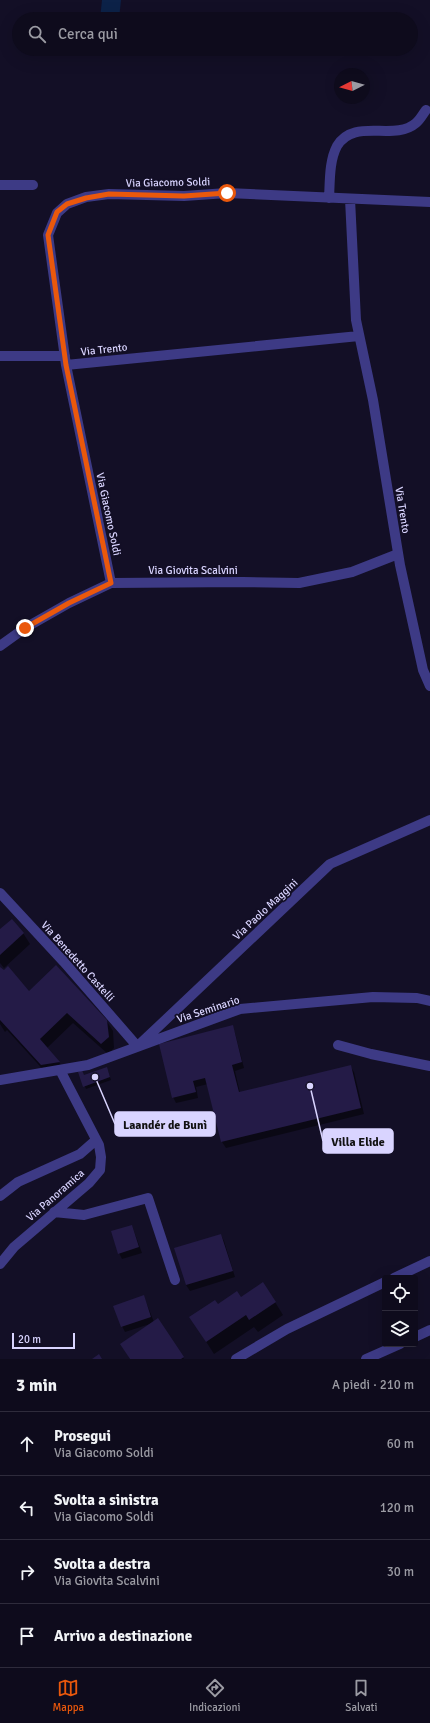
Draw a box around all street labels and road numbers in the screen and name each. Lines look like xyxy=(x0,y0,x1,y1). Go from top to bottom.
street label: Via Giacomo Soldi xyxy=(126,175,210,190)
street label: Via Trento xyxy=(80,341,128,358)
street label: Via Giacomo Soldi xyxy=(93,471,124,557)
street label: Via Trento xyxy=(392,486,413,535)
street label: Via Giovita Scalvini xyxy=(148,564,238,577)
street label: Via Paolo Maggini xyxy=(230,876,300,943)
street label: Via Benedetto Castelli xyxy=(38,919,117,1004)
street label: Via Seminario xyxy=(175,993,241,1026)
street label: Via Panoramica xyxy=(24,1166,87,1224)

